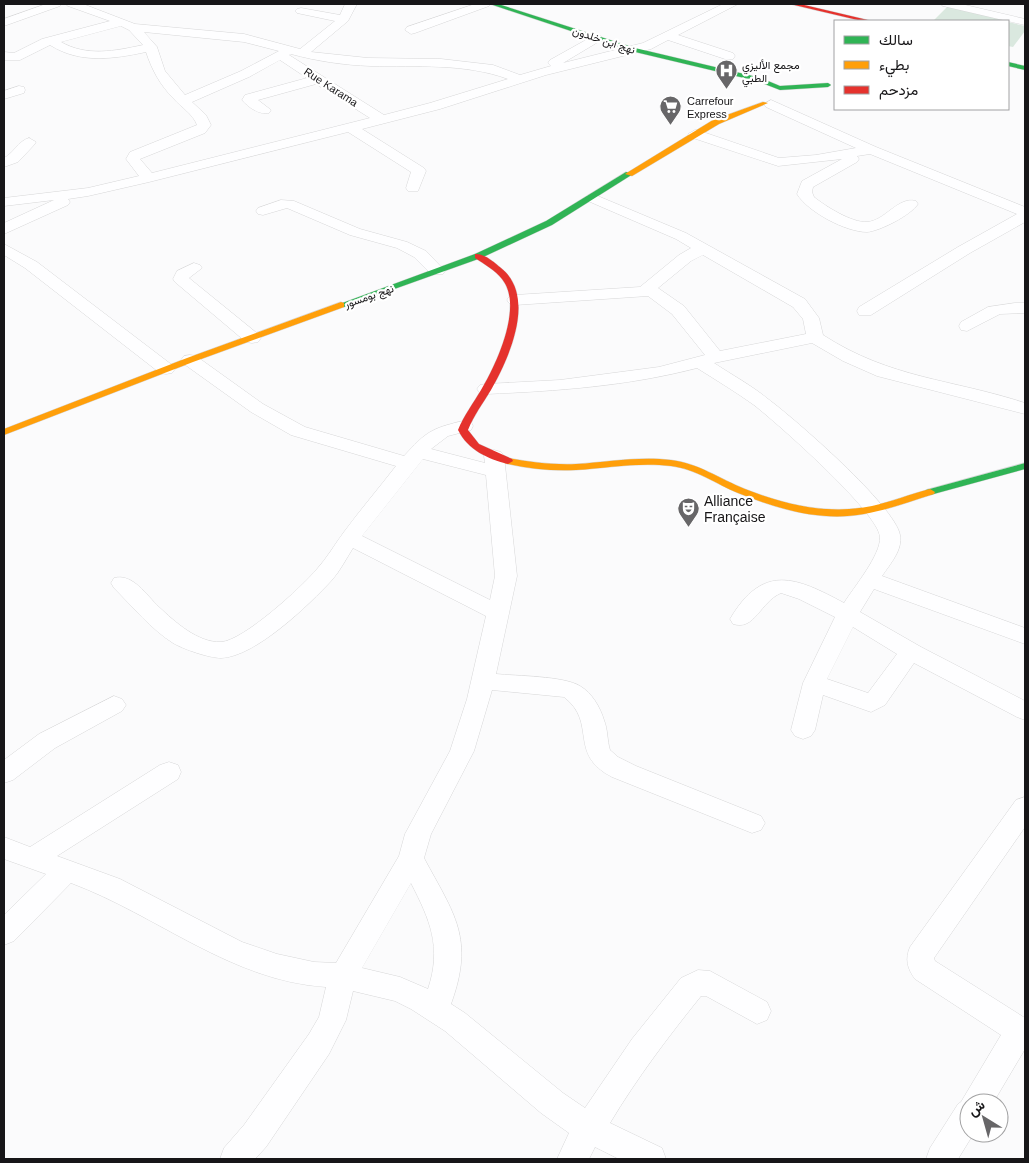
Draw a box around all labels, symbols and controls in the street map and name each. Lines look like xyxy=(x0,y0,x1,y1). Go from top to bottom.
legend xyxy=(834,20,1009,110)
street label: نهج ابن خلدون xyxy=(571,24,637,58)
text: سالك xyxy=(879,31,913,48)
text: بطيء xyxy=(879,56,909,78)
hospital icon: مجمع الأليزي الطبي xyxy=(714,59,738,90)
place label: مجمع الأليزي الطبي xyxy=(742,59,800,88)
street label: Rue Karama xyxy=(302,65,361,109)
text: مزدحم xyxy=(879,81,918,100)
supermarket icon: Carrefour Express xyxy=(659,95,683,126)
place label: Carrefour Express xyxy=(687,95,734,120)
street label: نهج بومسور xyxy=(342,282,396,312)
place label: Alliance Française xyxy=(704,493,766,525)
theatre icon: Alliance Française xyxy=(676,497,700,528)
north arrow xyxy=(959,1093,1009,1143)
text: ش xyxy=(965,1096,988,1120)

